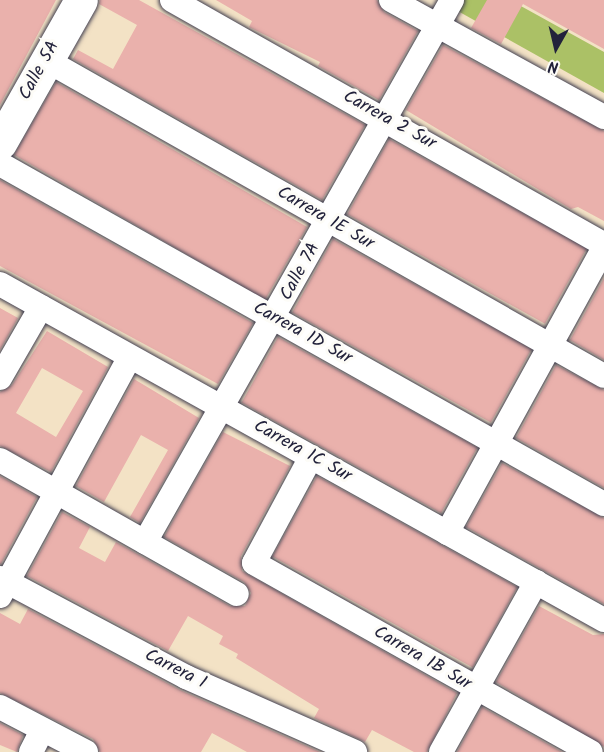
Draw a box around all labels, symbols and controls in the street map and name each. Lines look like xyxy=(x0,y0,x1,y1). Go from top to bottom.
north arrow xyxy=(526,18,586,78)
street label: Calle 5A xyxy=(15,38,65,104)
text: N xyxy=(547,53,560,79)
street label: Carrera 2 Sur xyxy=(339,87,439,155)
street label: Carrera 1E Sur xyxy=(273,183,377,255)
street label: Calle 7A xyxy=(276,239,326,305)
street label: Carrera 1D Sur xyxy=(249,298,355,370)
street label: Carrera 1C Sur xyxy=(249,416,355,488)
street label: Carrera 1B Sur xyxy=(369,622,475,696)
street label: Carrera 1 xyxy=(140,645,210,695)

